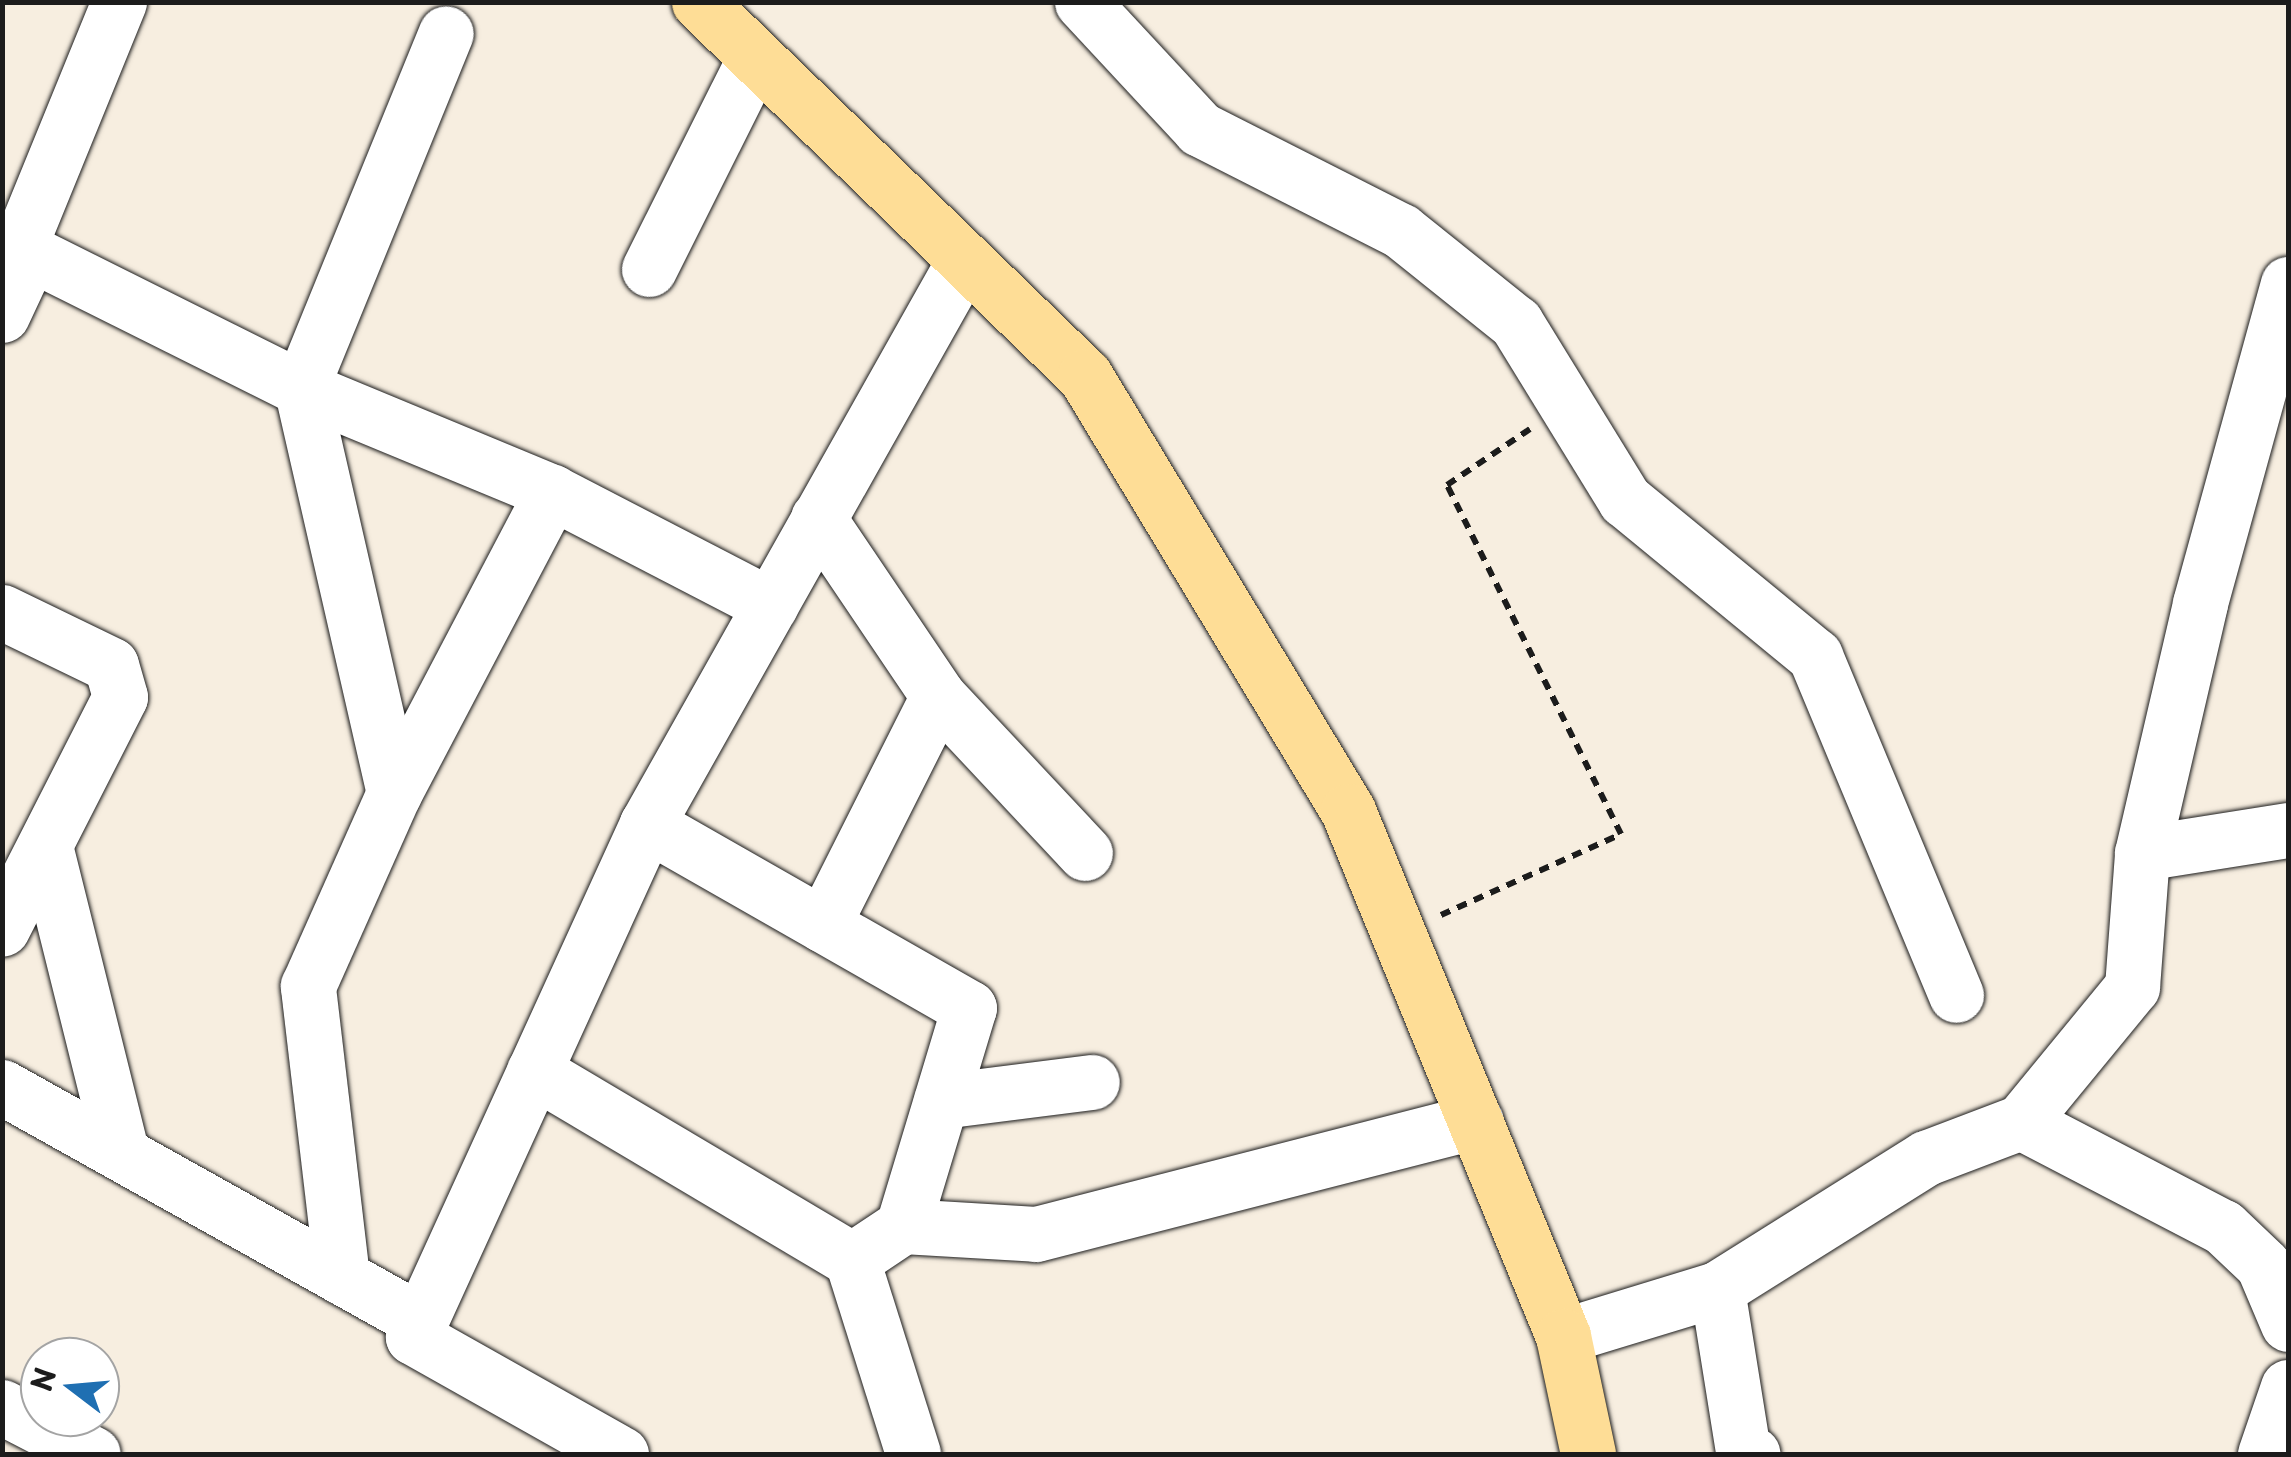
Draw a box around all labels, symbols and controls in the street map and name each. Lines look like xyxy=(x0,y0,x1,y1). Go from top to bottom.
north arrow xyxy=(20,1337,120,1437)
text: N xyxy=(19,1363,66,1396)

